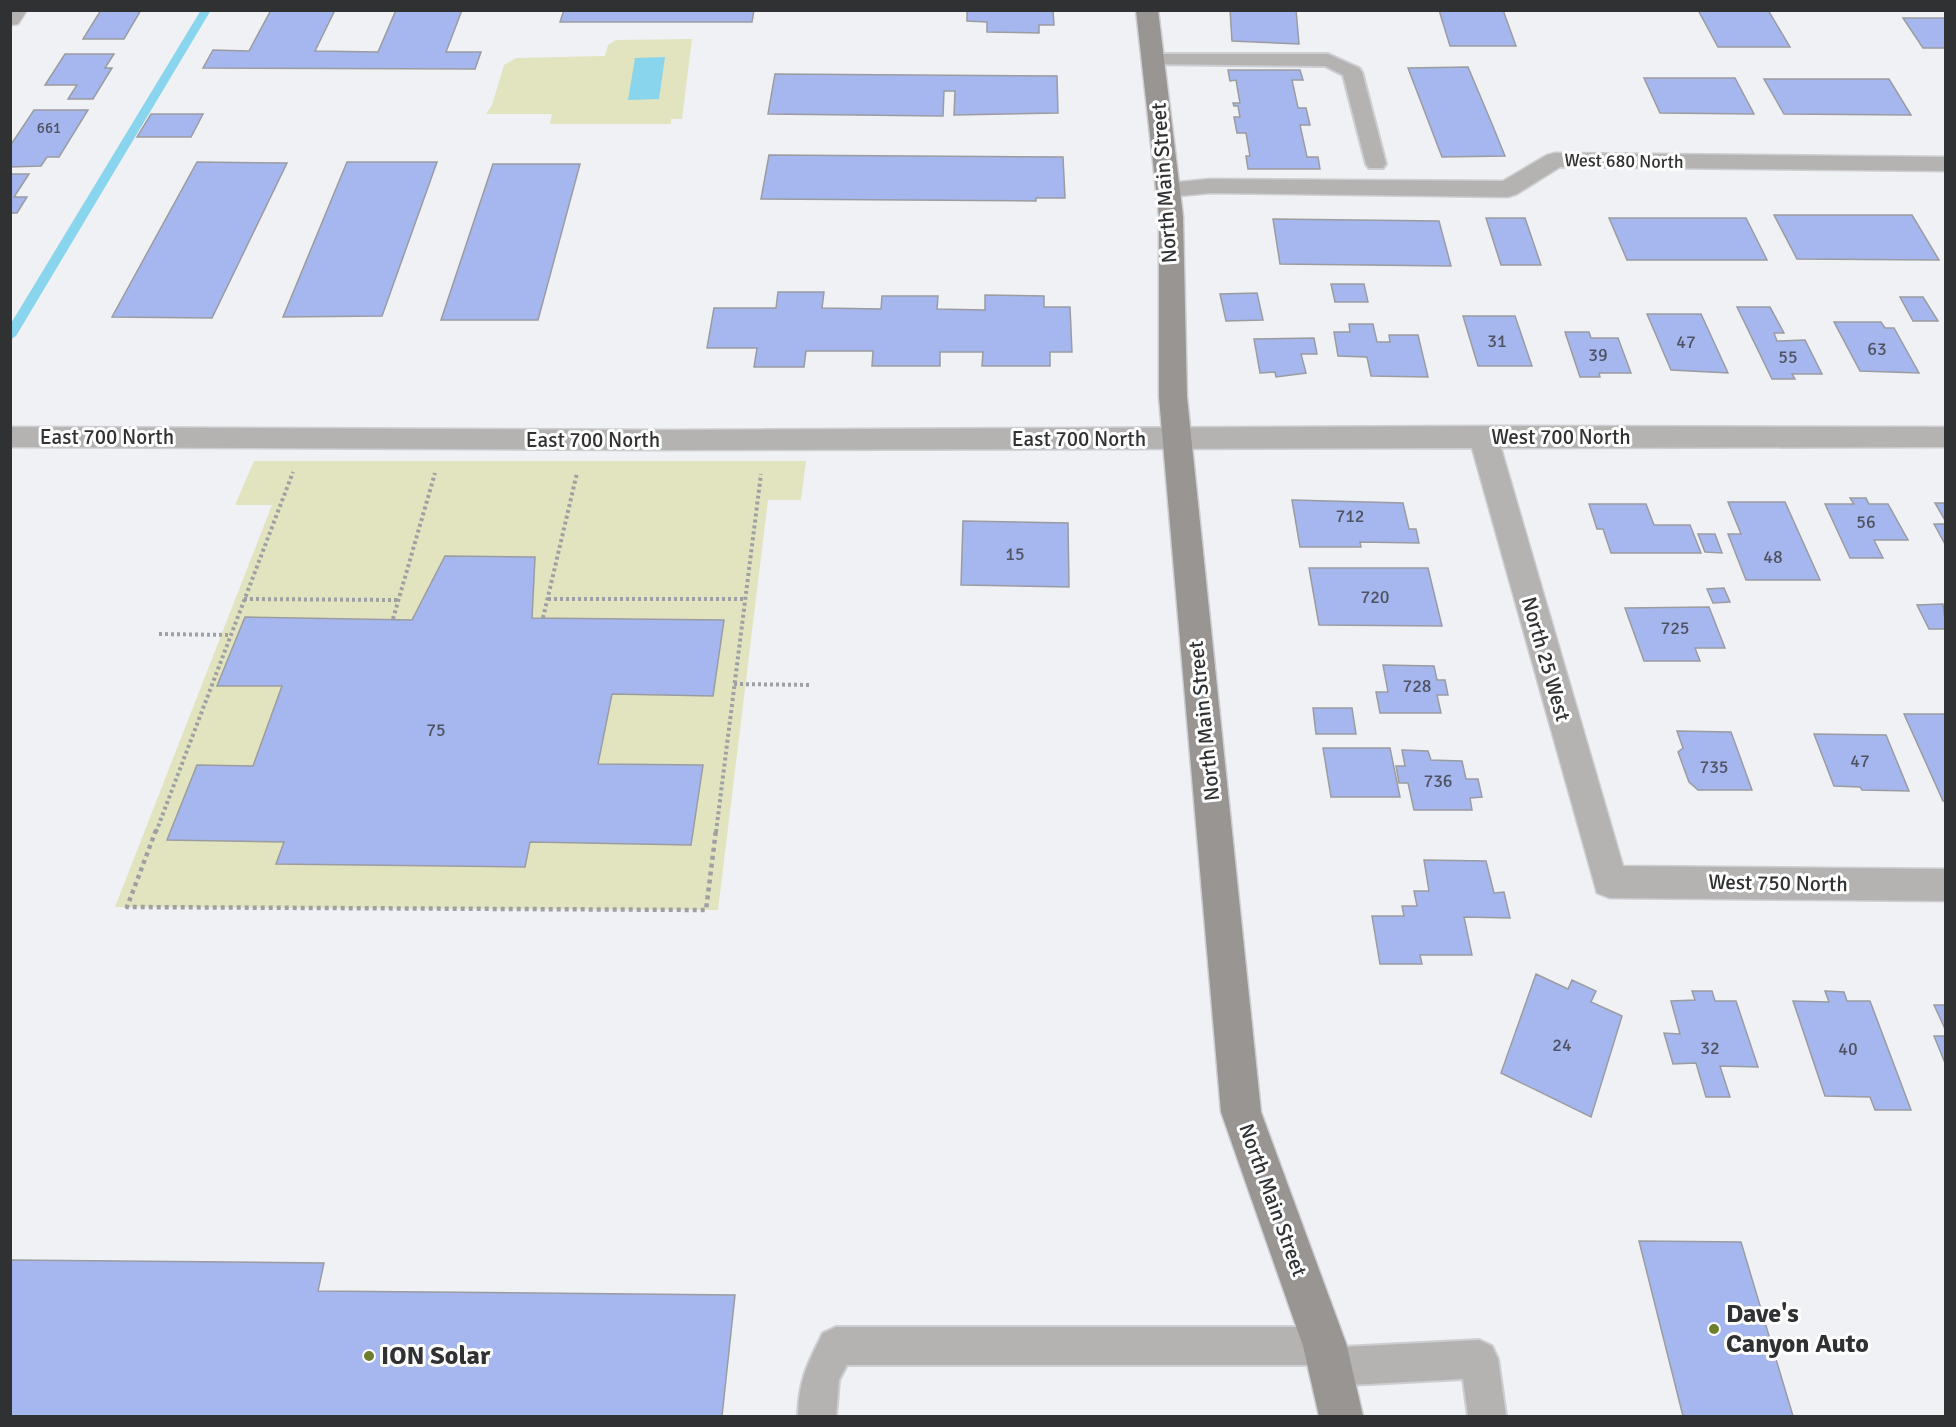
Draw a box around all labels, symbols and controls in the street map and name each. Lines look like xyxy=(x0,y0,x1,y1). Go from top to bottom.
street label: North Main Street xyxy=(1145,102,1183,264)
house number: 661 xyxy=(37,119,61,137)
street label: West 680 North xyxy=(1564,149,1684,173)
house number: 31 xyxy=(1487,330,1507,352)
house number: 47 xyxy=(1676,331,1696,353)
house number: 63 xyxy=(1867,338,1887,360)
house number: 39 xyxy=(1588,344,1608,366)
house number: 55 xyxy=(1778,346,1798,368)
street label: East 700 North xyxy=(40,424,174,450)
street label: West 700 North xyxy=(1491,424,1631,450)
street label: East 700 North xyxy=(1012,426,1146,452)
street label: East 700 North xyxy=(526,427,660,453)
house number: 712 xyxy=(1335,505,1365,527)
house number: 56 xyxy=(1856,511,1876,533)
house number: 15 xyxy=(1005,543,1025,565)
house number: 48 xyxy=(1763,546,1783,568)
house number: 720 xyxy=(1360,586,1390,608)
street label: North 25 West xyxy=(1516,594,1576,724)
house number: 725 xyxy=(1660,617,1690,639)
street label: North Main Street xyxy=(1183,640,1225,802)
house number: 728 xyxy=(1402,675,1432,697)
house number: 75 xyxy=(426,719,446,741)
house number: 47 xyxy=(1850,750,1870,772)
house number: 735 xyxy=(1699,756,1729,778)
house number: 736 xyxy=(1423,770,1453,792)
street label: West 750 North xyxy=(1708,869,1848,897)
house number: 24 xyxy=(1552,1034,1572,1056)
house number: 32 xyxy=(1700,1037,1720,1059)
house number: 40 xyxy=(1838,1038,1858,1060)
street label: North Main Street xyxy=(1233,1120,1313,1280)
place label: Dave's Canyon Auto xyxy=(1726,1298,1869,1360)
marker: Dave's Canyon Auto xyxy=(1707,1322,1721,1336)
place label: ION Solar xyxy=(381,1340,491,1372)
marker: ION Solar xyxy=(362,1349,376,1363)

